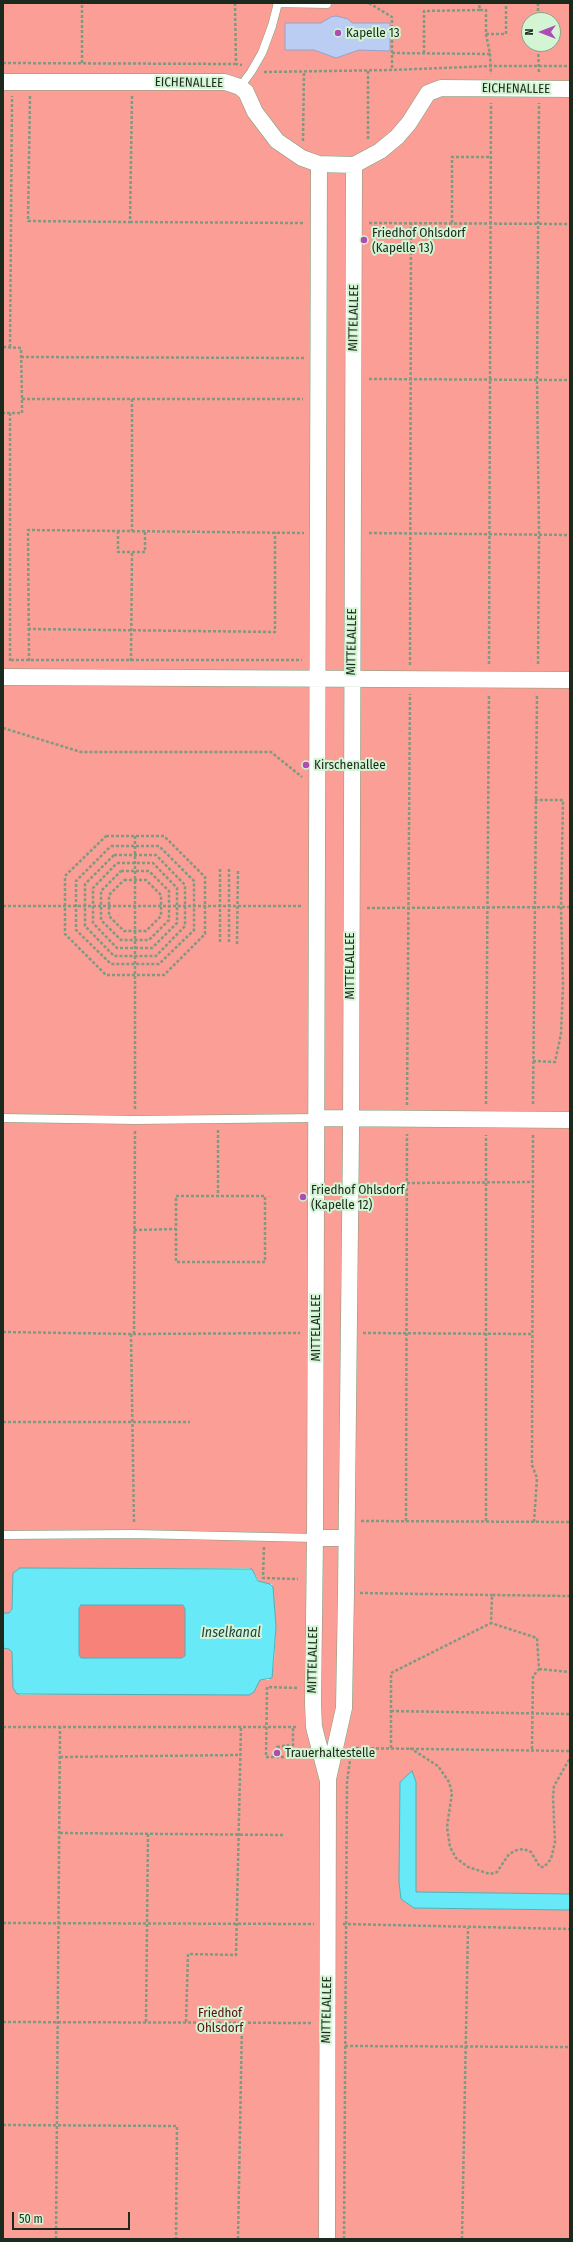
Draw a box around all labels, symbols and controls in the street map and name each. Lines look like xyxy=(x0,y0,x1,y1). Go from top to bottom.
north arrow xyxy=(521,12,561,52)
place label: Kapelle 13 xyxy=(346,25,400,41)
marker: Kapelle 13 xyxy=(333,28,343,38)
text: N xyxy=(523,29,536,35)
street label: EICHENALLEE xyxy=(155,75,223,91)
street label: EICHENALLEE xyxy=(482,81,550,97)
place label: Friedhof Ohlsdorf (Kapelle 13) xyxy=(372,225,465,256)
marker: Friedhof Ohlsdorf (Kapelle 13) xyxy=(359,235,369,245)
street label: MITTELALLEE xyxy=(346,284,362,352)
street label: MITTELALLEE xyxy=(344,608,360,676)
place label: Kirschenallee xyxy=(314,757,386,773)
marker: Kirschenallee xyxy=(301,760,311,770)
street label: MITTELALLEE xyxy=(342,932,358,1000)
place label: Friedhof Ohlsdorf (Kapelle 12) xyxy=(311,1182,404,1213)
marker: Friedhof Ohlsdorf (Kapelle 12) xyxy=(298,1192,308,1202)
street label: MITTELALLEE xyxy=(308,1294,324,1362)
water label: Inselkanal xyxy=(201,1625,261,1641)
street label: MITTELALLEE xyxy=(305,1626,321,1694)
place label: Trauerhaltestelle xyxy=(285,1745,375,1761)
marker: Trauerhaltestelle xyxy=(272,1748,282,1758)
street label: MITTELALLEE xyxy=(319,1976,335,2044)
park label: Friedhof Ohlsdorf xyxy=(197,2005,243,2036)
scale bar xyxy=(14,2204,132,2230)
text: 50 m xyxy=(19,2212,43,2226)

